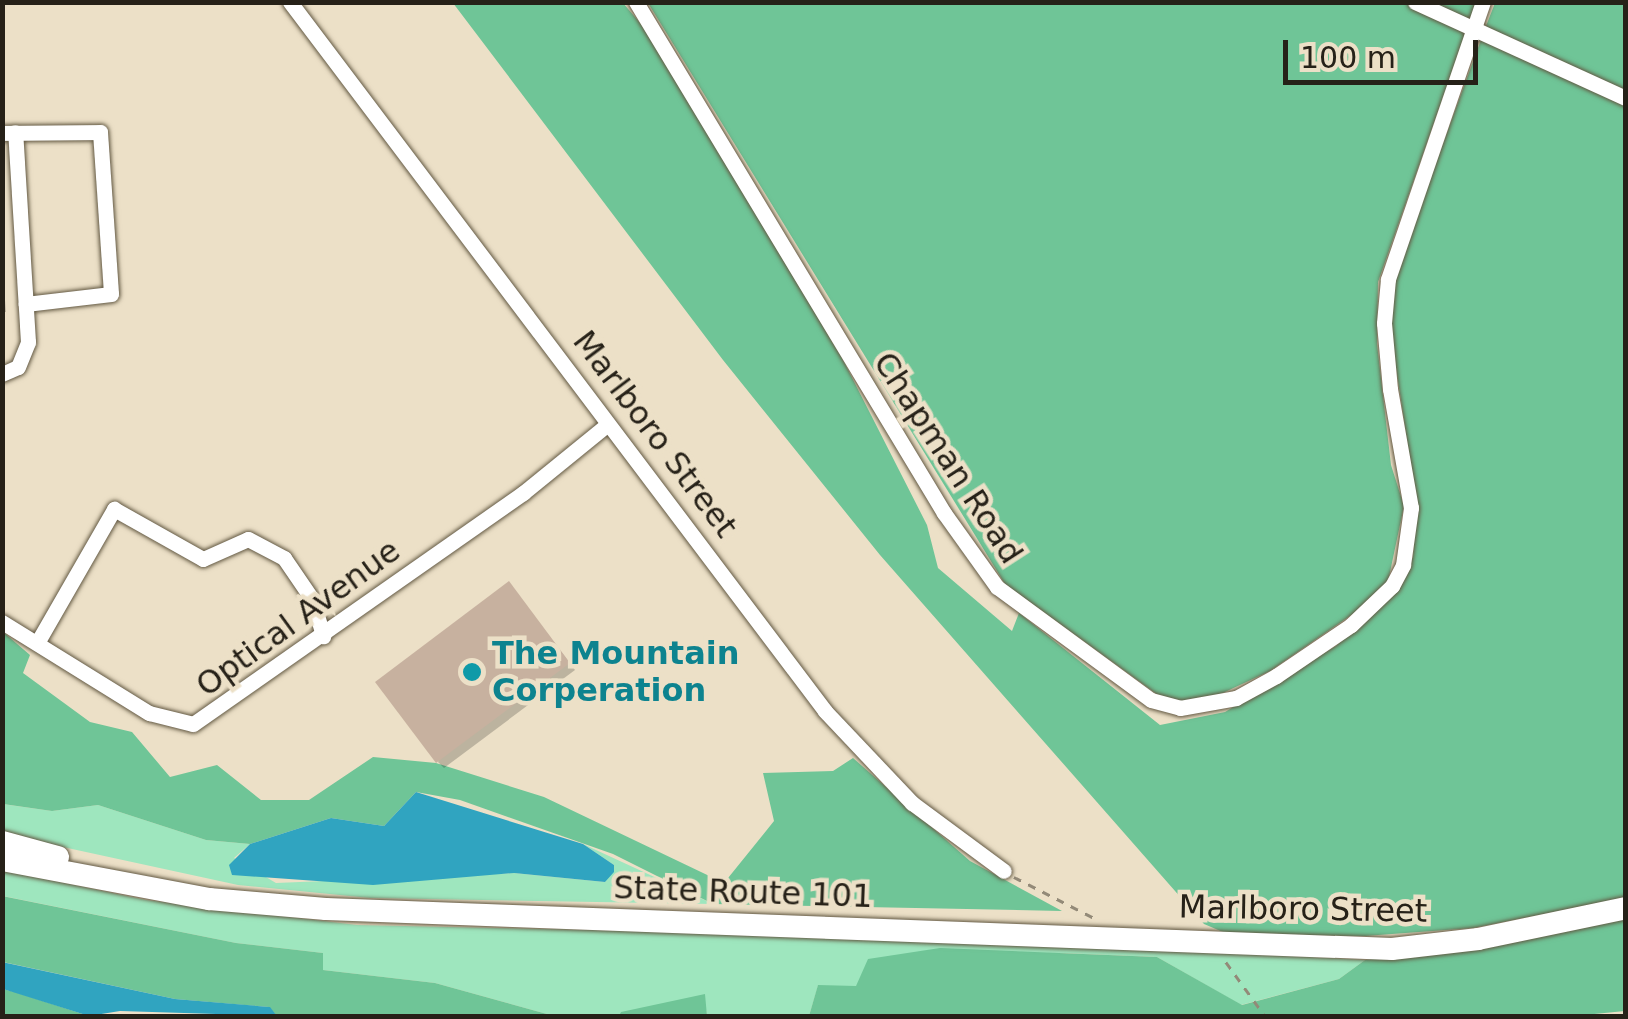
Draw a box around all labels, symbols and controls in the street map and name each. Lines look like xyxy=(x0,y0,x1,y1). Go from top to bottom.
scale bar xyxy=(1288,20,1483,82)
text: 100 m xyxy=(1300,40,1396,75)
street label: Marlboro Street xyxy=(565,323,745,545)
street label: Chapman Road xyxy=(865,345,1031,571)
street label: Optical Avenue xyxy=(189,531,407,705)
place label: The Mountain Corperation xyxy=(492,635,739,710)
marker: The Mountain Corperation xyxy=(461,661,483,683)
street label: State Route 101 xyxy=(613,868,873,916)
street label: Marlboro Street xyxy=(1178,888,1428,930)

